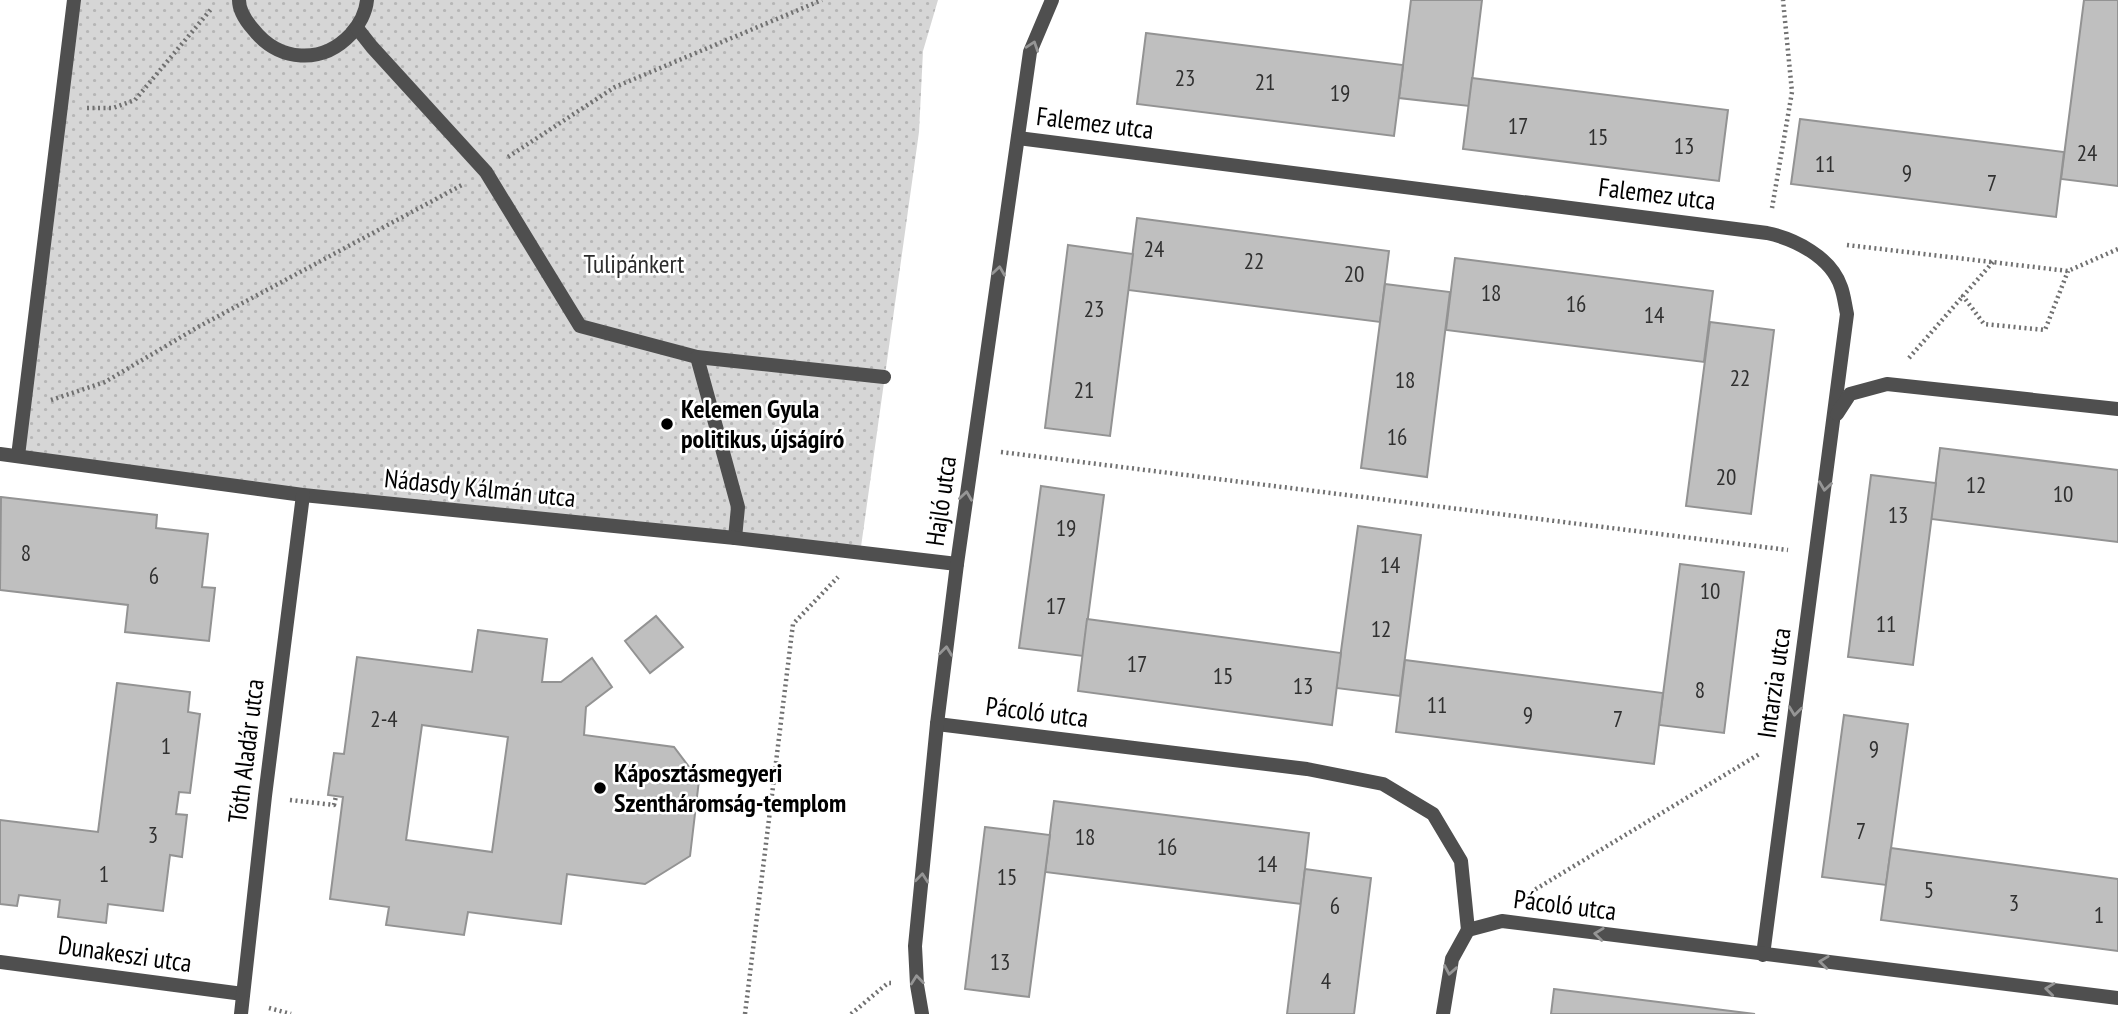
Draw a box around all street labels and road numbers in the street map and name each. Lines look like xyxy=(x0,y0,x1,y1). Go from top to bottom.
street label: Falemez utca xyxy=(1035,99,1155,146)
street label: Falemez utca xyxy=(1597,170,1717,217)
street label: Hajló utca xyxy=(918,454,963,548)
street label: Nádasdy Kálmán utca xyxy=(383,461,577,514)
street label: Intarzia utca xyxy=(1749,626,1798,740)
street label: Tóth Aladár utca xyxy=(220,677,271,825)
street label: Pácoló utca xyxy=(984,689,1090,734)
street label: Pácoló utca xyxy=(1512,882,1618,927)
street label: Dunakeszi utca xyxy=(56,928,194,979)

